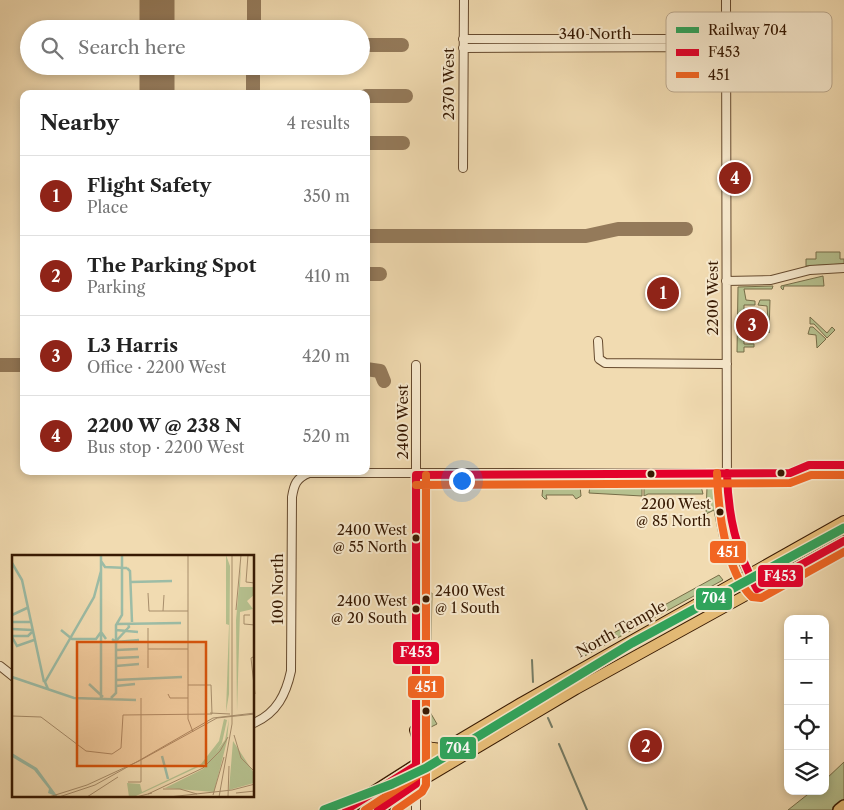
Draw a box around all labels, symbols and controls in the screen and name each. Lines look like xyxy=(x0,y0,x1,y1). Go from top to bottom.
legend xyxy=(666,12,832,92)
search box xyxy=(20,20,370,75)
text: Railway 704 xyxy=(708,21,787,39)
street label: 340 North xyxy=(559,24,632,43)
icon: search xyxy=(38,34,66,62)
text: Search here xyxy=(78,36,186,59)
text: F453 xyxy=(708,43,740,61)
street label: 2370 West xyxy=(439,47,458,120)
text: 451 xyxy=(708,66,730,84)
text: Nearby xyxy=(40,110,119,135)
text: 4 results xyxy=(287,113,350,133)
pin: 4 xyxy=(719,159,751,197)
text: Flight Safety xyxy=(87,174,211,197)
text: 1 xyxy=(52,186,60,206)
text: 350 m xyxy=(303,186,350,206)
text: Place xyxy=(87,197,128,217)
text: The Parking Spot xyxy=(87,254,256,277)
street label: 2200 West xyxy=(703,260,722,336)
text: 2 xyxy=(51,266,61,286)
text: 410 m xyxy=(305,266,350,286)
pin: 1 xyxy=(647,274,679,312)
text: Parking xyxy=(87,277,145,297)
pin: 3 xyxy=(736,306,768,344)
text: L3 Harris xyxy=(87,334,178,357)
text: 3 xyxy=(51,346,61,366)
text: 420 m xyxy=(302,346,350,366)
text: Office · 2200 West xyxy=(87,357,226,377)
street label: 2400 West xyxy=(393,384,412,460)
text: 2200 W @ 238 N xyxy=(87,414,242,437)
text: 4 xyxy=(51,426,61,446)
text: 520 m xyxy=(303,426,350,446)
text: Bus stop · 2200 West xyxy=(87,437,244,457)
your location xyxy=(449,468,475,494)
unlabelled marker xyxy=(776,468,786,478)
unlabelled marker xyxy=(646,469,656,479)
place label: 2200 West @ 85 North xyxy=(636,495,711,530)
marker: 2200 West @ 85 North xyxy=(715,507,725,517)
place label: 2400 West @ 55 North xyxy=(333,521,407,556)
marker: 2400 West @ 55 North xyxy=(411,533,421,543)
line badge: 451 xyxy=(709,540,747,564)
text: 451 xyxy=(717,543,740,561)
street label: 100 North xyxy=(268,553,287,625)
inset map xyxy=(12,555,255,798)
line badge: F453 xyxy=(757,564,804,588)
text: F453 xyxy=(763,567,797,585)
place label: 2400 West @ 1 South xyxy=(435,582,505,617)
line badge: 704 xyxy=(695,587,733,611)
text: 704 xyxy=(702,589,726,607)
place label: 2400 West @ 20 South xyxy=(331,592,407,627)
marker: 2400 West @ 1 South xyxy=(421,594,431,604)
street label: North Temple xyxy=(572,596,669,661)
marker: 2400 West @ 20 South xyxy=(411,604,421,614)
map controls xyxy=(784,615,829,795)
button: + xyxy=(784,615,829,660)
line badge: F453 xyxy=(392,641,440,665)
text: F453 xyxy=(399,643,433,661)
button: − xyxy=(784,660,829,705)
line badge: 451 xyxy=(407,675,445,699)
text: 451 xyxy=(415,678,438,696)
button: locate xyxy=(784,705,829,750)
unlabelled marker xyxy=(421,706,431,716)
pin: 2 xyxy=(630,727,662,765)
line badge: 704 xyxy=(439,736,477,760)
text: 704 xyxy=(446,739,470,757)
button: layers xyxy=(784,750,829,795)

